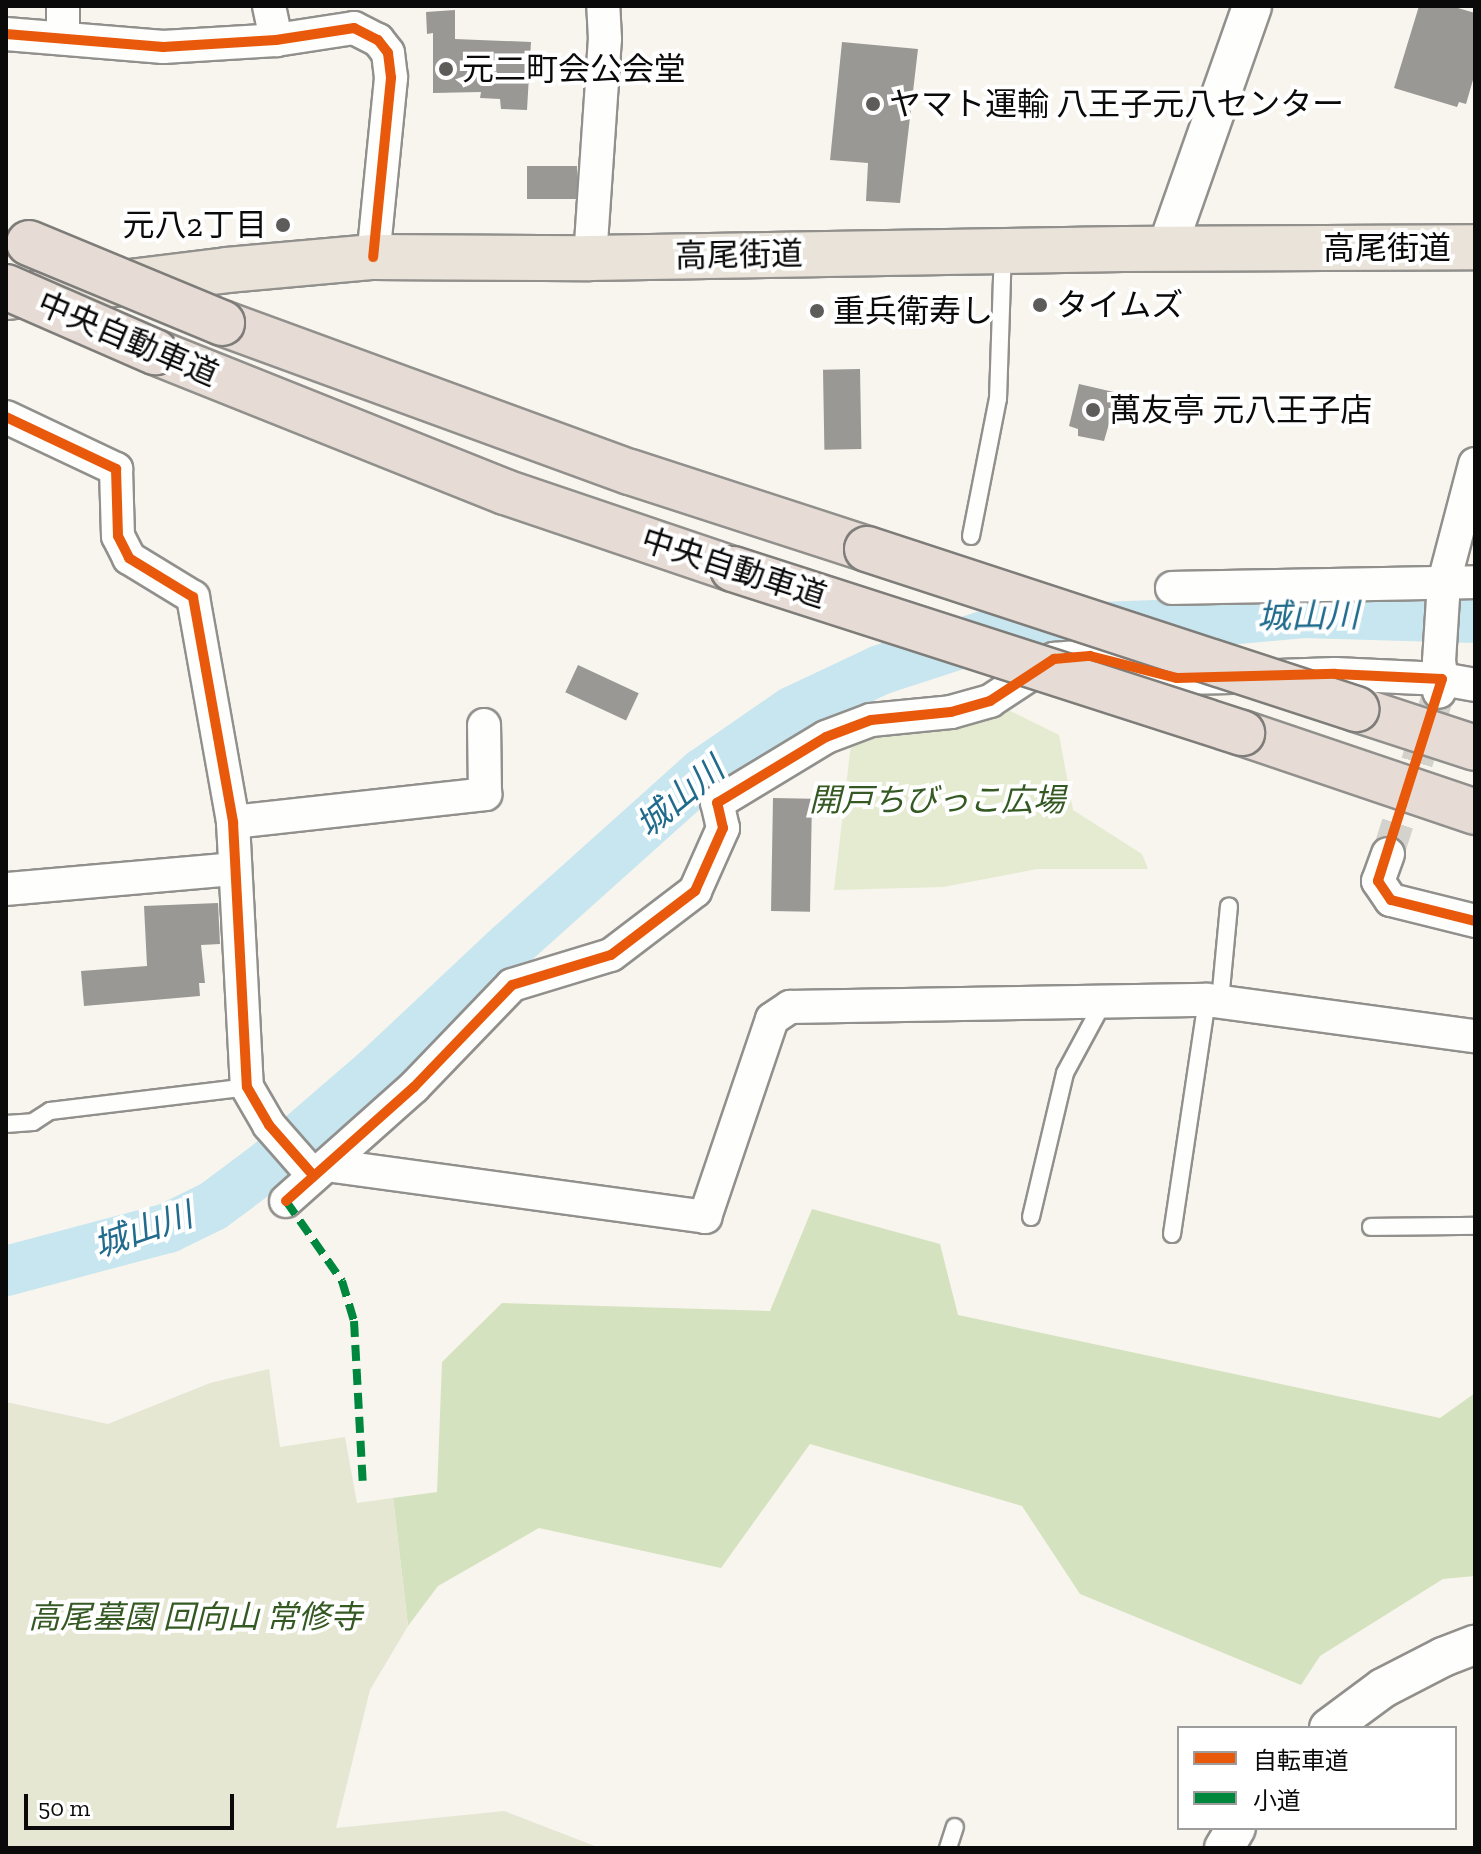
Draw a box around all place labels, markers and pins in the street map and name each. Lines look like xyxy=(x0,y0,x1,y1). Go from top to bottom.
place label: 元二町会公会堂 xyxy=(462,50,686,88)
marker: 元二町会公会堂 xyxy=(437,60,455,78)
place label: ヤマト運輸 八王子元八センター xyxy=(889,85,1344,123)
marker: ヤマト運輸 八王子元八センター xyxy=(864,95,882,113)
place label: 元八2丁目 xyxy=(123,206,267,244)
marker: 元八2丁目 xyxy=(274,216,292,234)
place label: タイムズ xyxy=(1056,286,1184,324)
place label: 重兵衛寿し xyxy=(833,292,993,330)
marker: タイムズ xyxy=(1031,296,1049,314)
marker: 重兵衛寿し xyxy=(808,302,826,320)
place label: 萬友亭 元八王子店 xyxy=(1109,391,1372,429)
marker: 萬友亭 元八王子店 xyxy=(1084,401,1102,419)

